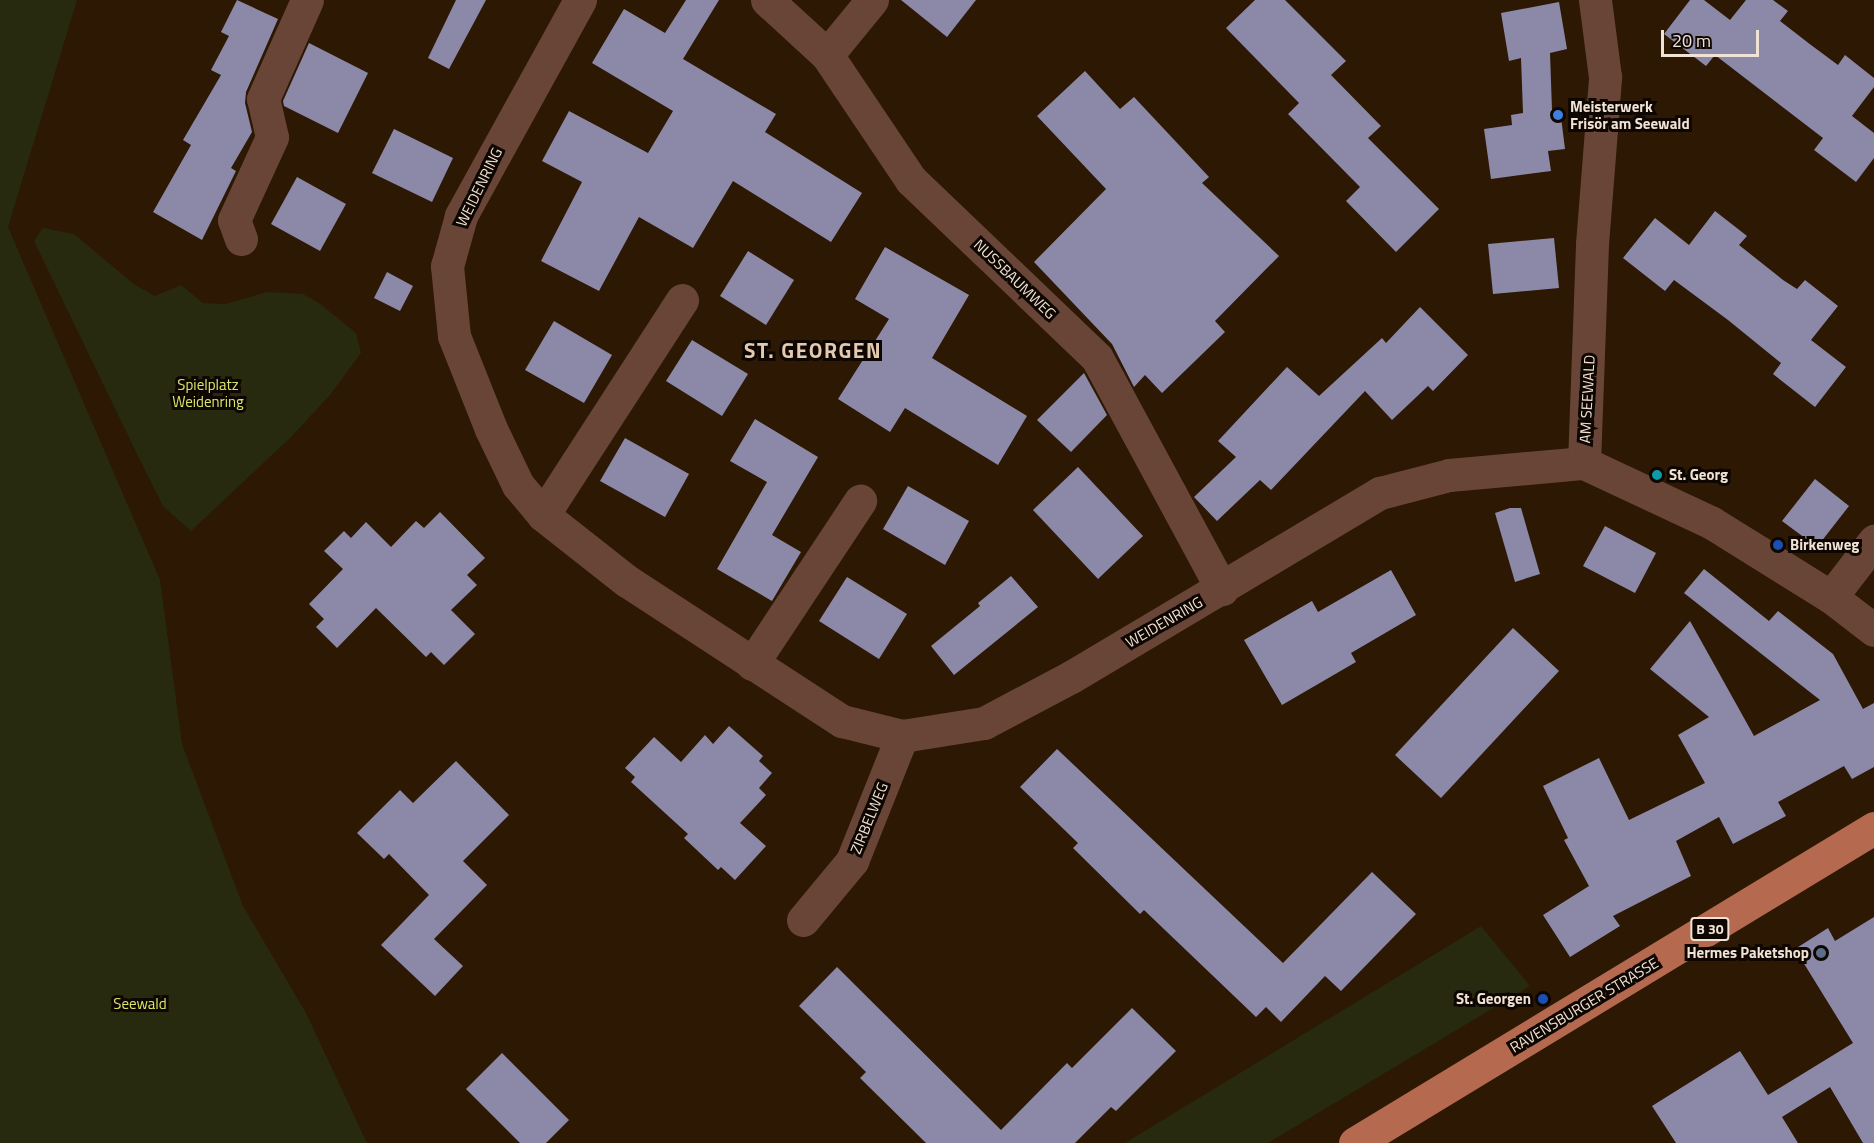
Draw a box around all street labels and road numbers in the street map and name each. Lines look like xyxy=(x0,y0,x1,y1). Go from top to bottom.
street label: WEIDENRING xyxy=(452,145,506,229)
street label: NUSSBAUMWEG xyxy=(970,235,1060,323)
street label: AM SEEWALD xyxy=(1576,354,1598,444)
street label: WEIDENRING xyxy=(1122,593,1206,651)
street label: ZIRBELWEG xyxy=(846,780,892,856)
road number: B 30 xyxy=(1689,918,1731,940)
street label: RAVENSBURGER STRASSE xyxy=(1507,954,1661,1056)

